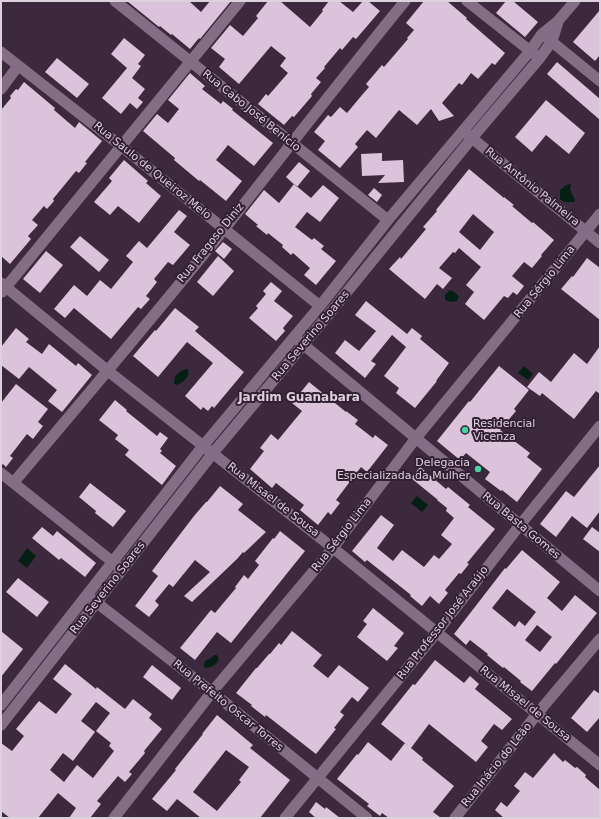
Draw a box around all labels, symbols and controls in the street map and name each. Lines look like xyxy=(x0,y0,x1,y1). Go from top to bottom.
street label: Rua Cabo José Benício xyxy=(199,67,303,155)
street label: Rua Saulo de Queiroz Melo xyxy=(91,120,213,222)
street label: Rua Antônio Palmeira xyxy=(482,145,582,229)
street label: Rua Fragoso Diniz xyxy=(175,201,247,285)
street label: Rua Sérgio Lima xyxy=(512,243,578,321)
street label: Rua Severino Soares xyxy=(269,288,353,384)
district label: Jardim Guanabara xyxy=(238,391,360,405)
place label: Residencial Vicenza xyxy=(473,417,535,443)
marker: Residencial Vicenza xyxy=(460,425,470,435)
place label: Delegacia Especializada da Mulher xyxy=(337,456,470,482)
street label: Rua Misael de Sousa xyxy=(224,460,322,540)
marker: Delegacia Especializada da Mulher xyxy=(473,464,483,474)
street label: Rua Basta Gomes xyxy=(479,490,563,562)
street label: Rua Sérgio Lima xyxy=(309,496,375,574)
street label: Rua Severino Soares xyxy=(68,539,148,637)
street label: Rua Professor José Araújo xyxy=(395,564,491,682)
street label: Rua Prefeito Oscar Torres xyxy=(170,657,286,755)
street label: Rua Misael de Sousa xyxy=(477,663,573,745)
street label: Rua Inácio do Leão xyxy=(459,720,535,810)

